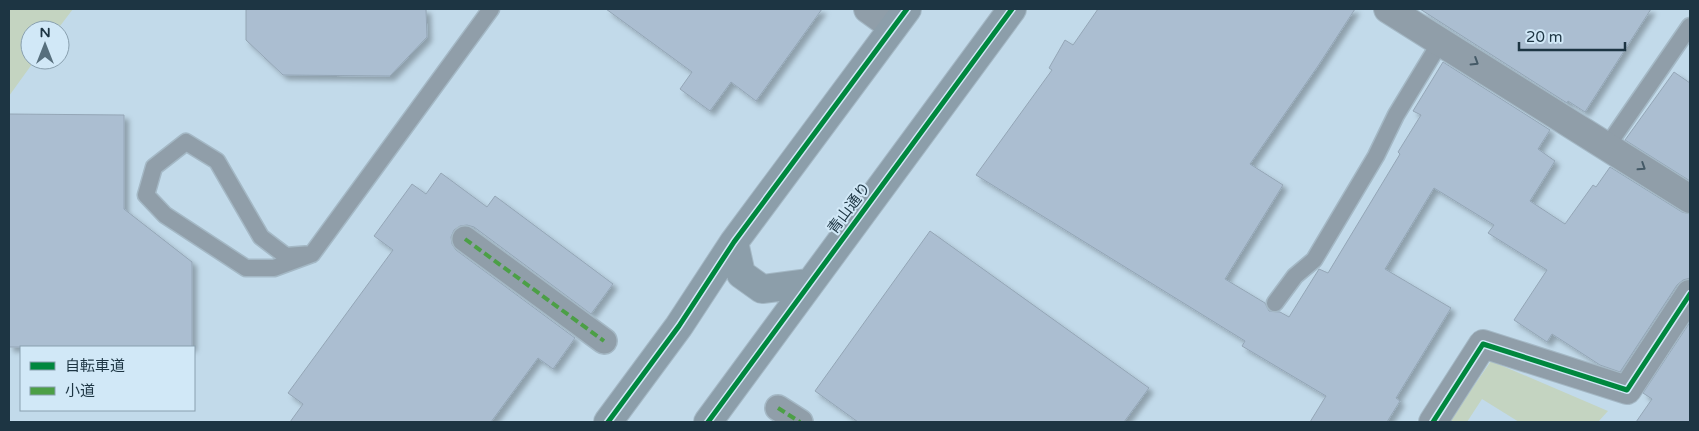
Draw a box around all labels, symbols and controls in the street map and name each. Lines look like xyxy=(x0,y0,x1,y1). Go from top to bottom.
north arrow xyxy=(20,20,70,70)
scale bar xyxy=(1519,20,1625,52)
text: N xyxy=(39,24,51,41)
text: 20 m xyxy=(1526,28,1563,46)
one-way arrow xyxy=(1469,55,1478,65)
one-way arrow xyxy=(1636,161,1645,170)
street label: 青山通り xyxy=(824,179,874,237)
legend xyxy=(20,346,195,411)
text: 自転車道 xyxy=(65,357,125,375)
text: 小道 xyxy=(65,382,95,400)

